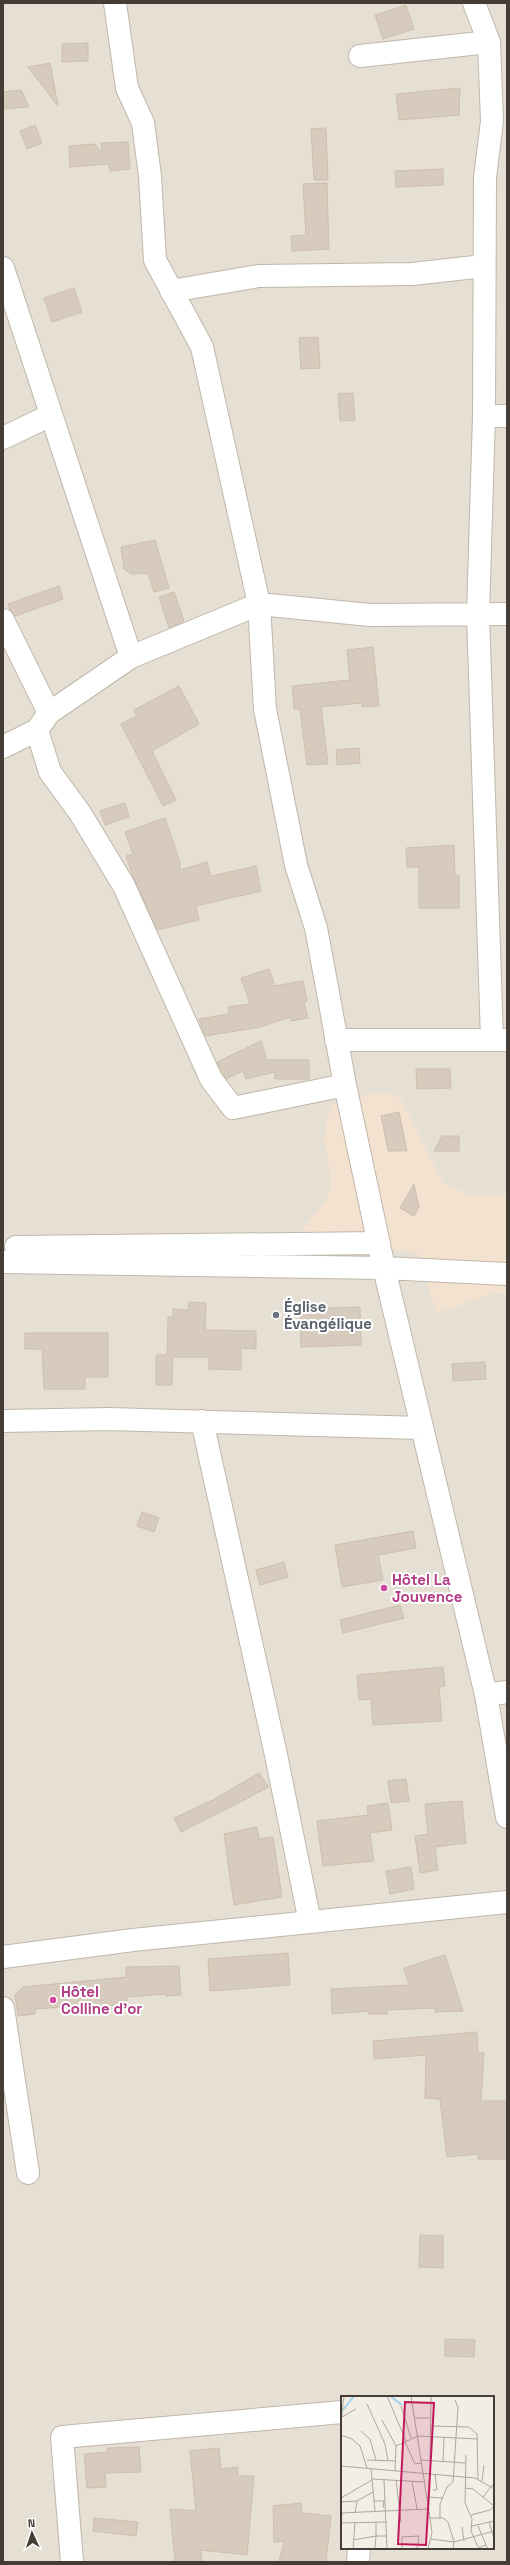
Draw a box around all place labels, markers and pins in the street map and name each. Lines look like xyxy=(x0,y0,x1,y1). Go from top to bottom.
place label: Église Évangélique xyxy=(284,1297,372,1333)
marker: Église Évangélique xyxy=(271,1310,281,1320)
place label: Hôtel La Jouvence xyxy=(392,1570,463,1606)
marker: Hôtel La Jouvence xyxy=(379,1583,389,1593)
place label: Hôtel Colline d'or xyxy=(61,1982,142,2018)
marker: Hôtel Colline d'or xyxy=(48,1995,58,2005)

